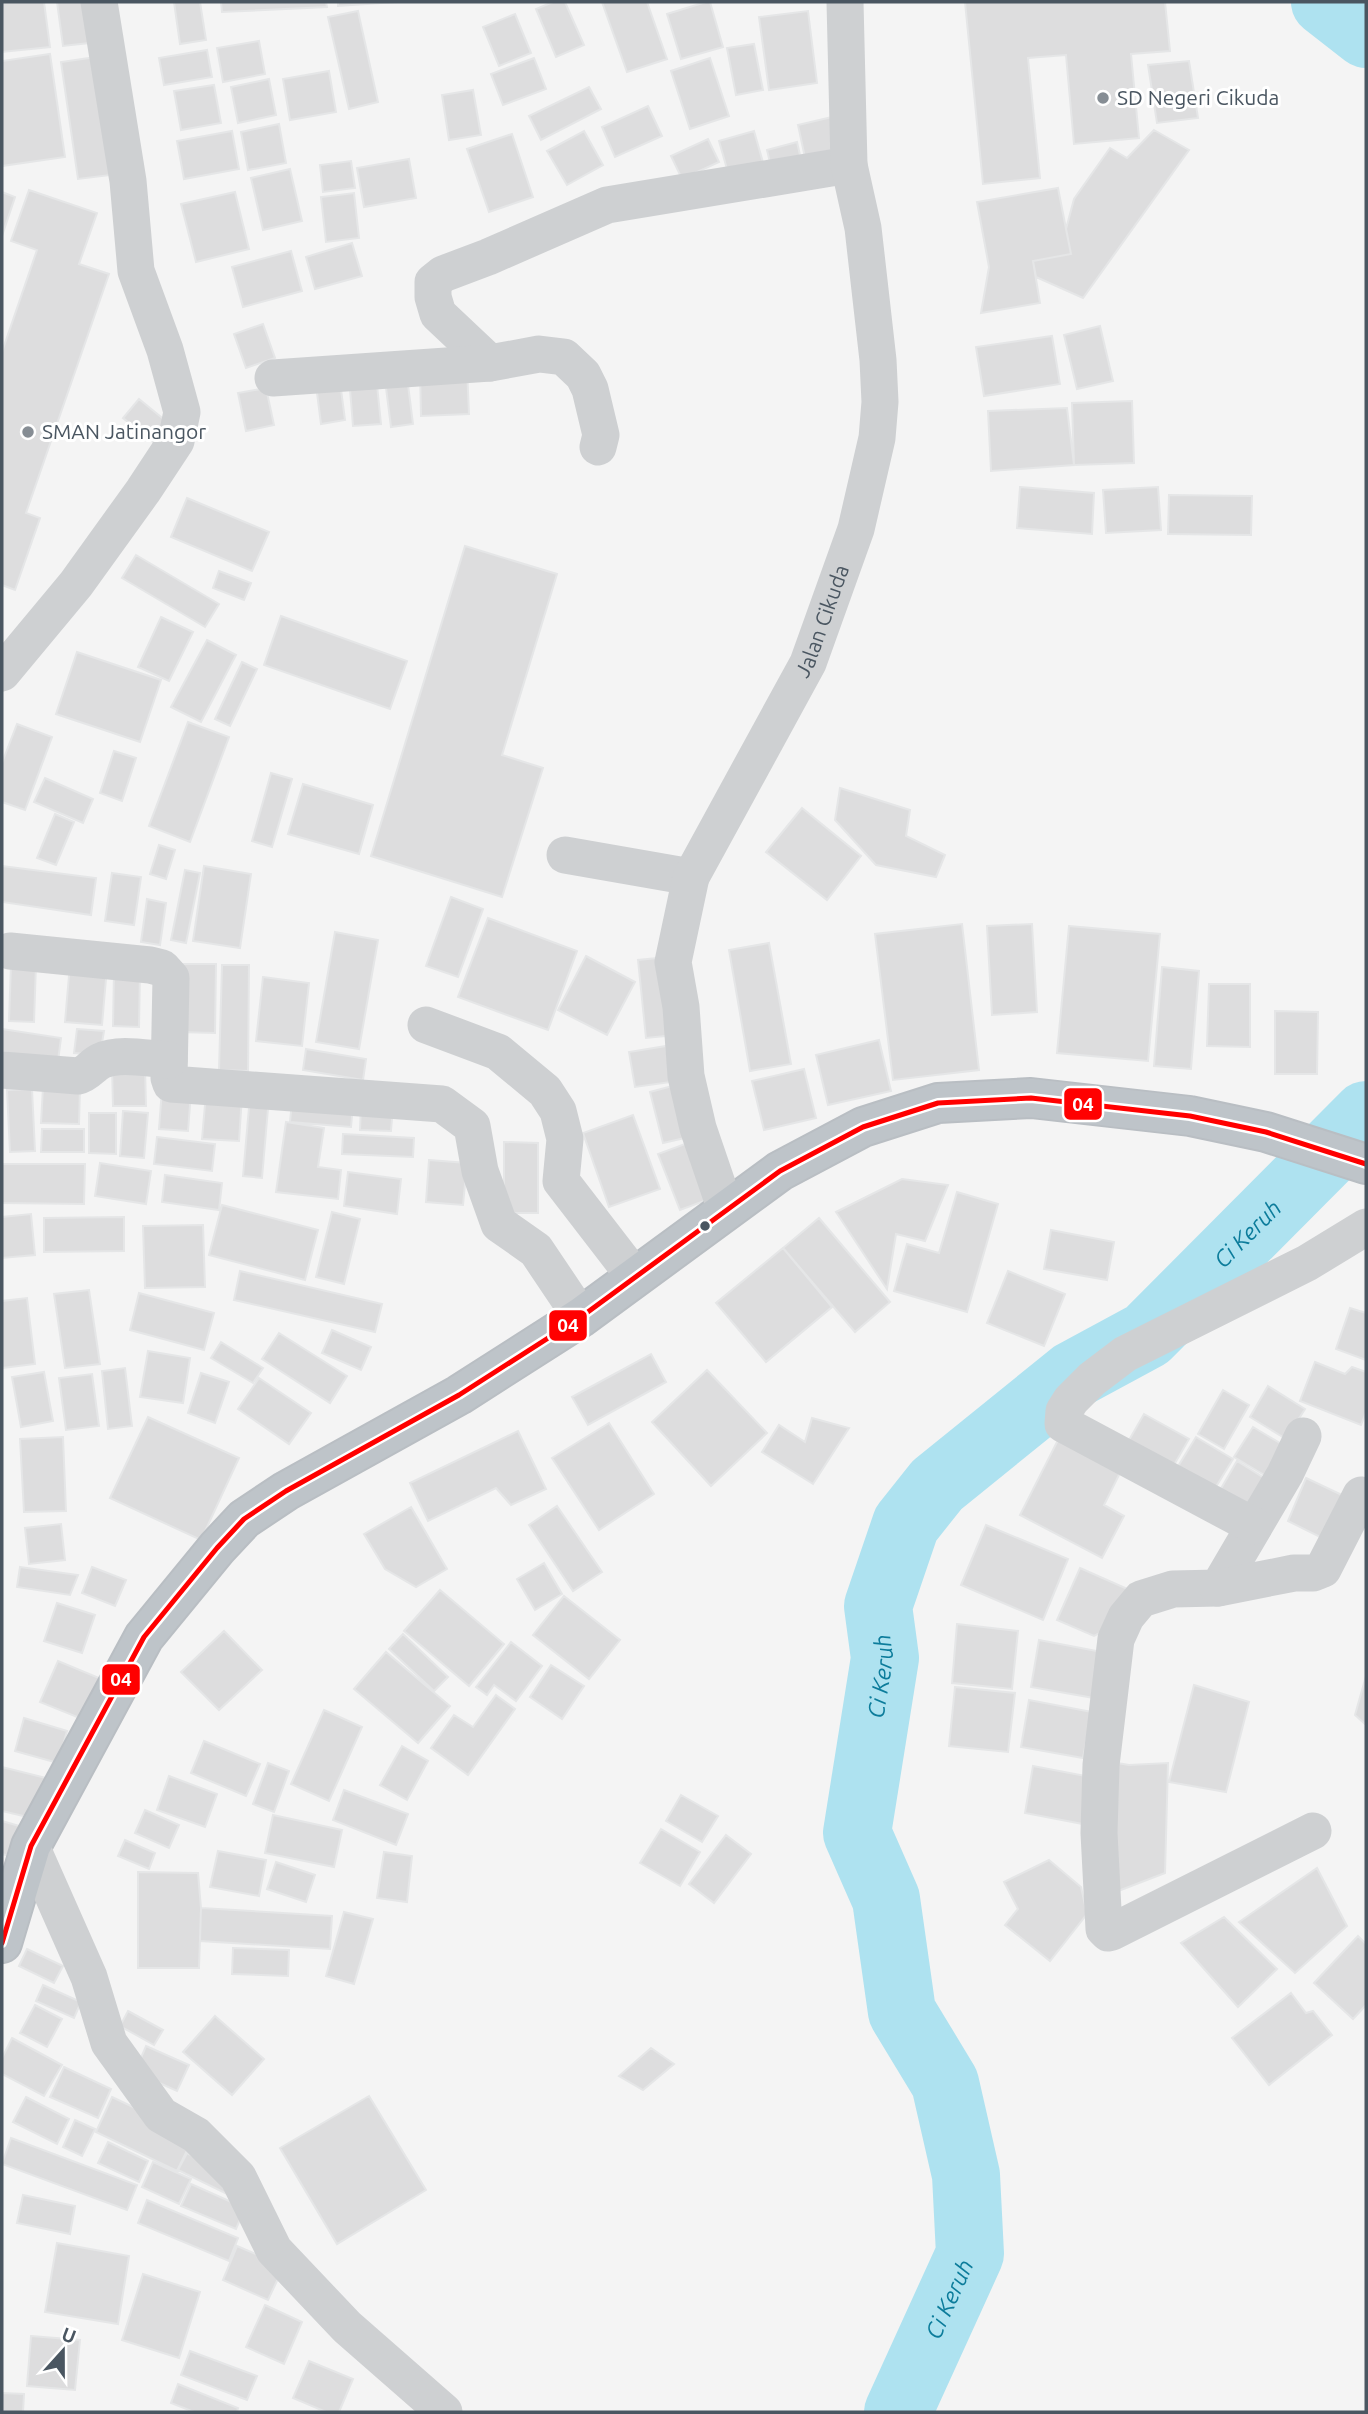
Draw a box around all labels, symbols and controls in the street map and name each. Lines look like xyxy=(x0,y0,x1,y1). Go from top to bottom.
place label: SD Negeri Cikuda xyxy=(1117,85,1279,109)
marker: SD Negeri Cikuda xyxy=(1095,90,1111,106)
place label: SMAN Jatinangor xyxy=(42,419,206,443)
marker: SMAN Jatinangor xyxy=(20,424,36,440)
street label: Jalan Cikuda xyxy=(790,561,853,681)
line badge: 04 xyxy=(1063,1087,1103,1121)
text: 04 xyxy=(1072,1093,1094,1115)
water label: Ci Keruh xyxy=(1209,1195,1286,1272)
unlabelled marker xyxy=(698,1219,712,1233)
line badge: 04 xyxy=(548,1309,588,1342)
text: 04 xyxy=(557,1314,579,1336)
water label: Ci Keruh xyxy=(863,1633,897,1720)
line badge: 04 xyxy=(101,1663,141,1696)
text: 04 xyxy=(110,1668,132,1690)
water label: Ci Keruh xyxy=(920,2255,978,2343)
north arrow xyxy=(28,2316,98,2386)
text: U xyxy=(59,2322,79,2348)

